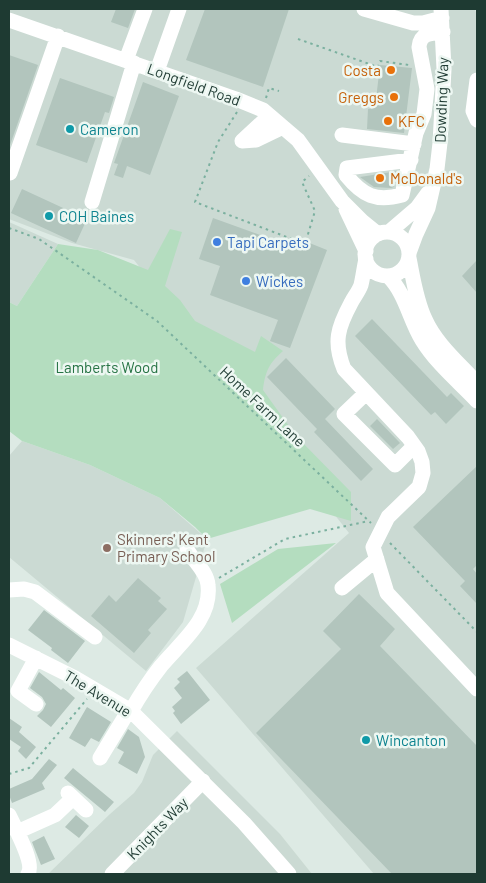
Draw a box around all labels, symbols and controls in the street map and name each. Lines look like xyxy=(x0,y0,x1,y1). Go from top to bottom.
street label: Dowding Way xyxy=(431,57,451,143)
street label: Longfield Road xyxy=(145,59,243,109)
place label: Costa xyxy=(343,61,381,79)
marker: Costa xyxy=(385,64,397,76)
place label: Greggs xyxy=(338,88,384,106)
marker: Greggs xyxy=(388,91,400,103)
place label: KFC xyxy=(398,112,425,130)
marker: KFC xyxy=(382,115,394,127)
place label: Cameron xyxy=(80,120,139,138)
marker: Cameron xyxy=(64,123,76,135)
place label: McDonald's xyxy=(390,169,462,187)
marker: McDonald's xyxy=(374,172,386,184)
place label: COH Baines xyxy=(59,207,134,225)
marker: COH Baines xyxy=(43,210,55,222)
place label: Tapi Carpets xyxy=(227,233,309,251)
marker: Tapi Carpets xyxy=(211,236,223,248)
place label: Wickes xyxy=(256,272,303,290)
marker: Wickes xyxy=(240,275,252,287)
park label: Lamberts Wood xyxy=(56,358,158,376)
street label: Home Farm Lane xyxy=(217,362,309,450)
place label: Skinners' Kent Primary School xyxy=(117,530,215,565)
marker: Skinners' Kent Primary School xyxy=(101,542,113,554)
street label: The Avenue xyxy=(61,666,135,720)
place label: Wincanton xyxy=(376,731,446,749)
marker: Wincanton xyxy=(360,734,372,746)
street label: Knights Way xyxy=(123,793,191,863)

